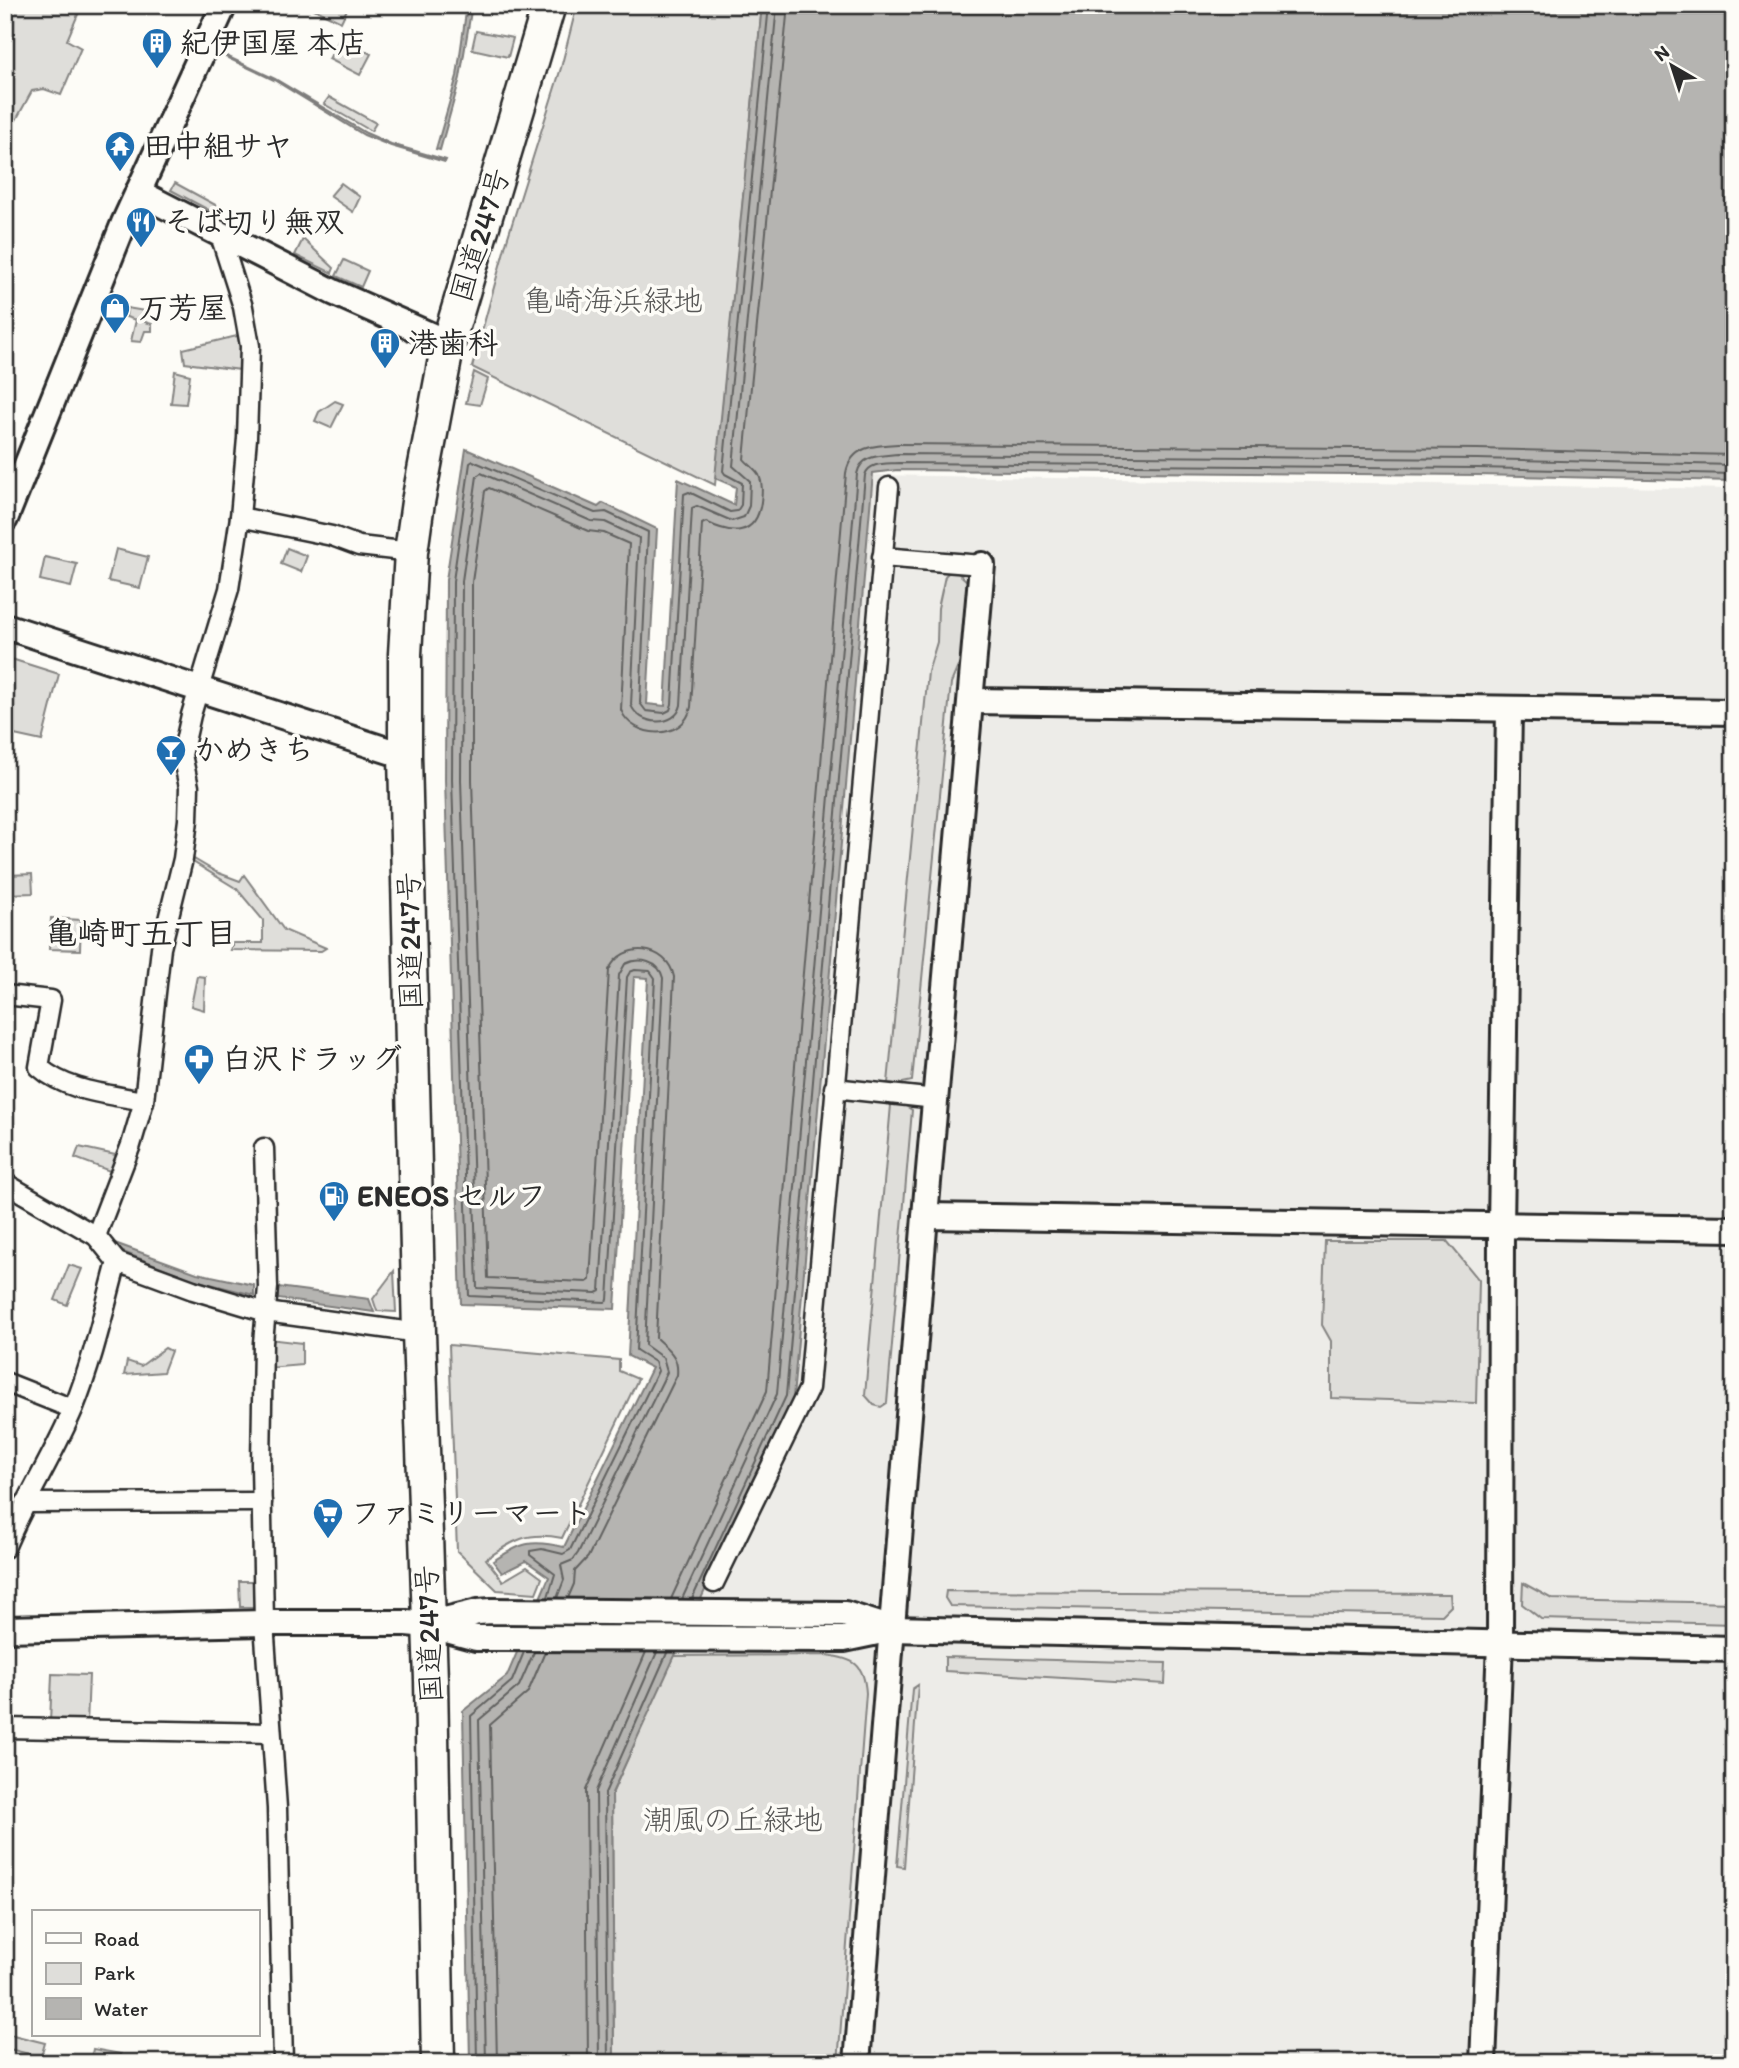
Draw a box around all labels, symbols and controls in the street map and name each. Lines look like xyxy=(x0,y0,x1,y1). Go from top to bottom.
place label: 紀伊国屋 本店 xyxy=(180,24,367,61)
building icon: 紀伊国屋 本店 xyxy=(140,26,174,70)
north arrow xyxy=(1638,32,1708,102)
text: N xyxy=(1649,40,1674,66)
place label: 田中組サヤ xyxy=(143,127,293,164)
temple icon: 田中組サヤ xyxy=(103,129,137,173)
street label: 国道247号 xyxy=(442,163,517,307)
place label: そば切り無双 xyxy=(164,203,344,240)
restaurant icon: そば切り無双 xyxy=(124,205,158,249)
park label: 亀崎海浜緑地 xyxy=(523,282,703,319)
place label: 万芳屋 xyxy=(138,289,228,326)
shop icon: 万芳屋 xyxy=(98,291,132,335)
place label: 港歯科 xyxy=(408,324,498,361)
building icon: 港歯科 xyxy=(368,326,402,370)
place label: かめきち xyxy=(194,731,314,768)
bar icon: かめきち xyxy=(154,733,188,777)
street label: 国道247号 xyxy=(390,871,429,1011)
district label: 亀崎町五丁目 xyxy=(45,914,237,952)
place label: 白沢ドラッグ xyxy=(222,1040,402,1077)
pharmacy icon: 白沢ドラッグ xyxy=(182,1042,216,1086)
place label: ENEOS セルフ xyxy=(357,1177,547,1214)
fuel station icon: ENEOS セルフ xyxy=(317,1179,351,1223)
place label: ファミリーマート xyxy=(351,1494,592,1531)
supermarket icon: ファミリーマート xyxy=(311,1496,345,1540)
street label: 国道247号 xyxy=(408,1564,449,1704)
park label: 潮風の丘緑地 xyxy=(643,1801,823,1838)
legend xyxy=(32,1910,259,2036)
text: Road xyxy=(94,1926,140,1951)
text: Park xyxy=(94,1960,136,1985)
text: Water xyxy=(94,1996,148,2021)

